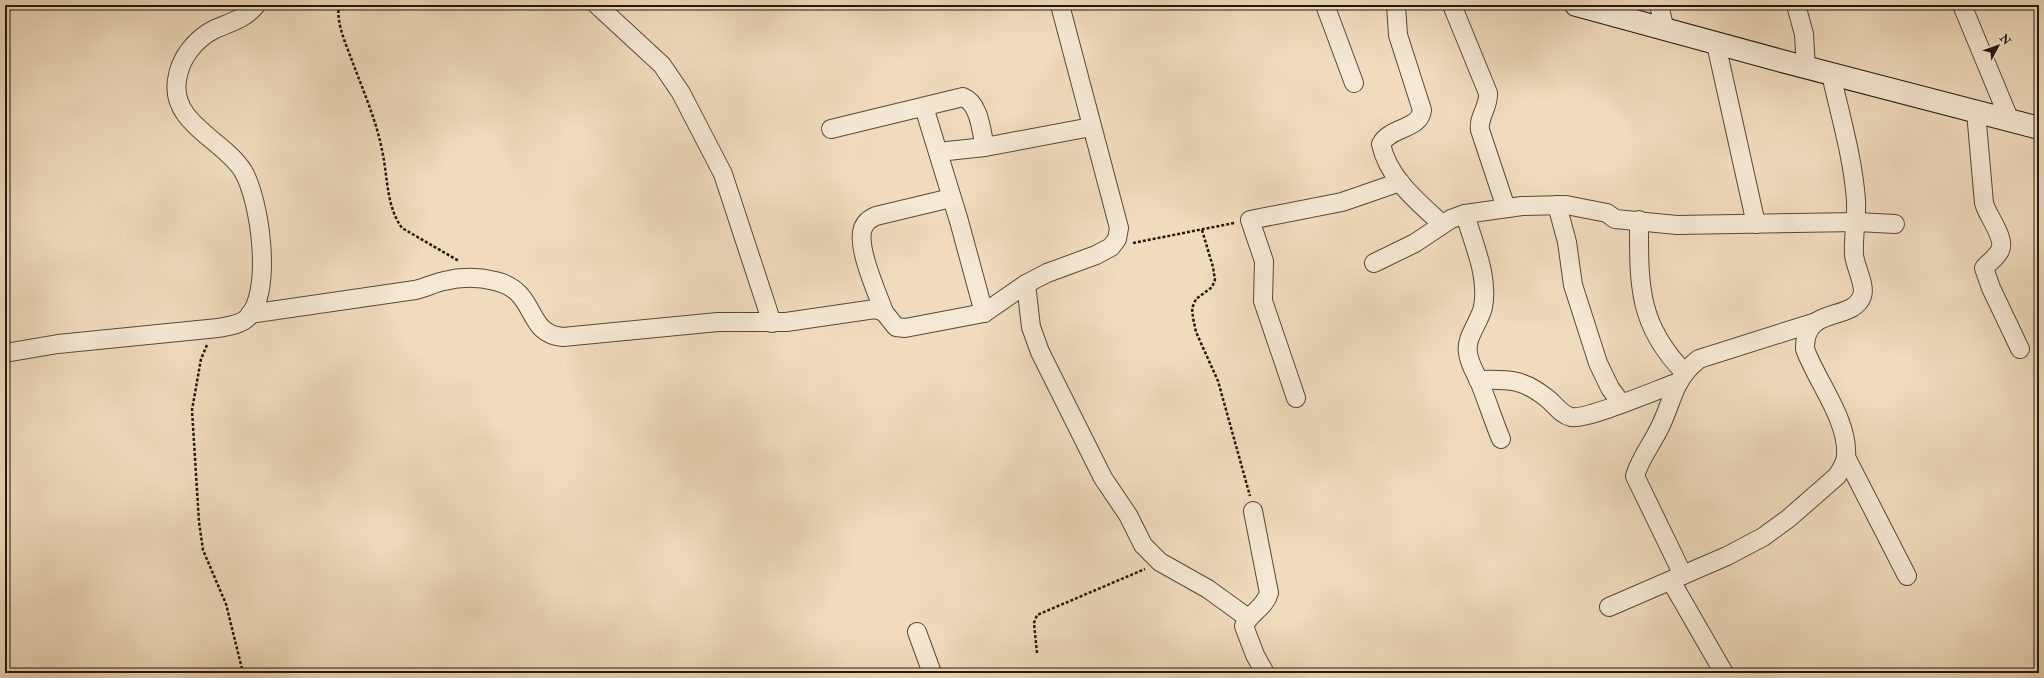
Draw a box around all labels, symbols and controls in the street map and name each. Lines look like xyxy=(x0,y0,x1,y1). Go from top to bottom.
north arrow xyxy=(1978,26,2018,66)
text: N xyxy=(1996,31,2014,49)

